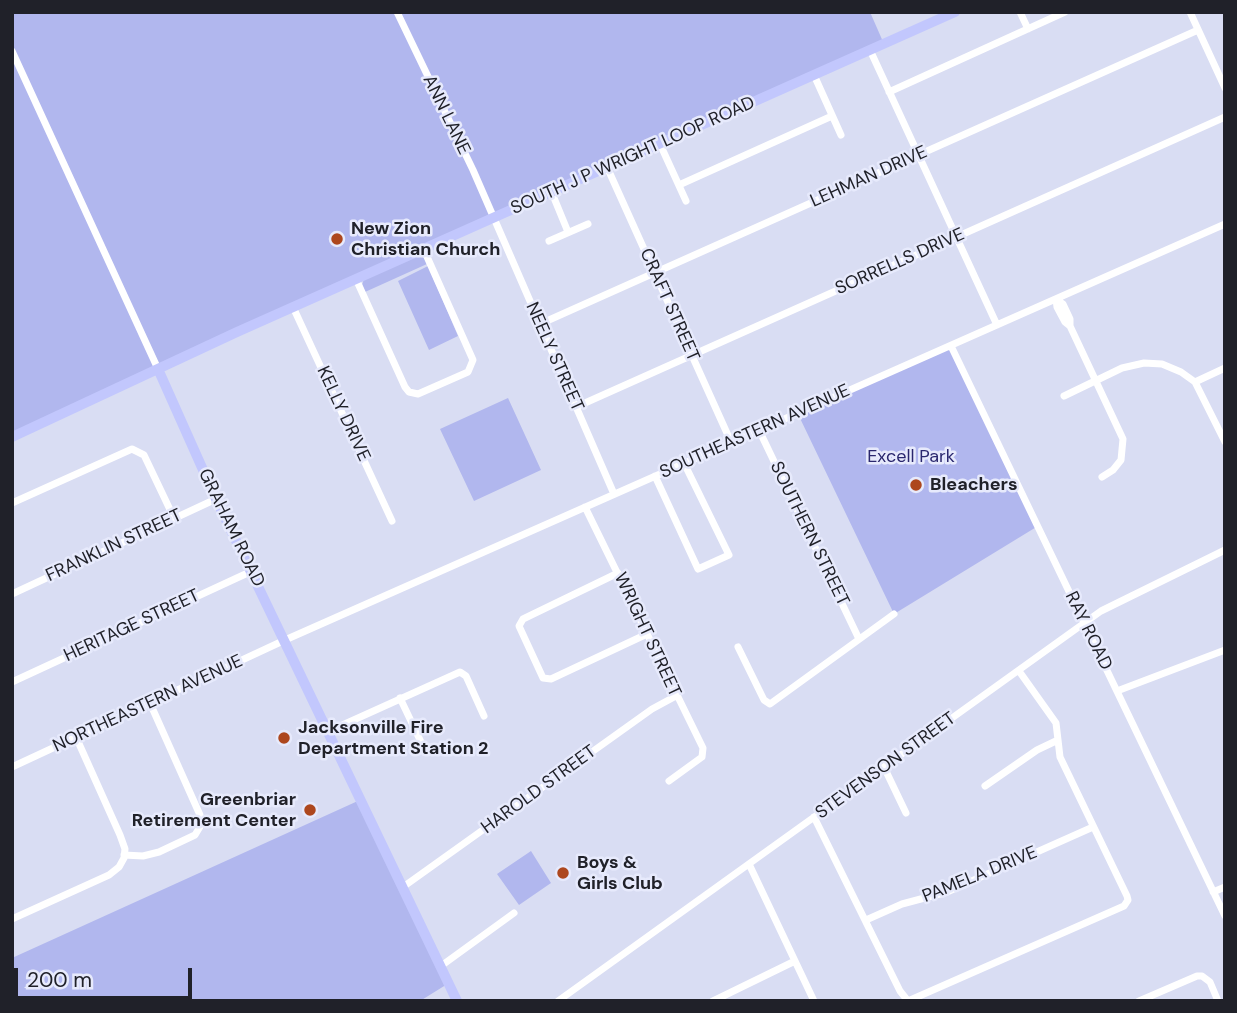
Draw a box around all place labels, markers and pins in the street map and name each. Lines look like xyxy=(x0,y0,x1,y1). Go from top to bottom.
place label: New Zion Christian Church xyxy=(351,218,500,260)
marker: New Zion Christian Church xyxy=(329,231,345,247)
place label: Bleachers xyxy=(930,474,1017,496)
marker: Bleachers xyxy=(908,477,924,493)
place label: Jacksonville Fire Department Station 2 xyxy=(298,717,488,760)
marker: Jacksonville Fire Department Station 2 xyxy=(276,730,292,746)
place label: Greenbriar Retirement Center xyxy=(132,789,296,832)
marker: Greenbriar Retirement Center xyxy=(302,802,318,818)
place label: Boys & Girls Club xyxy=(577,852,663,894)
marker: Boys & Girls Club xyxy=(555,865,571,881)

